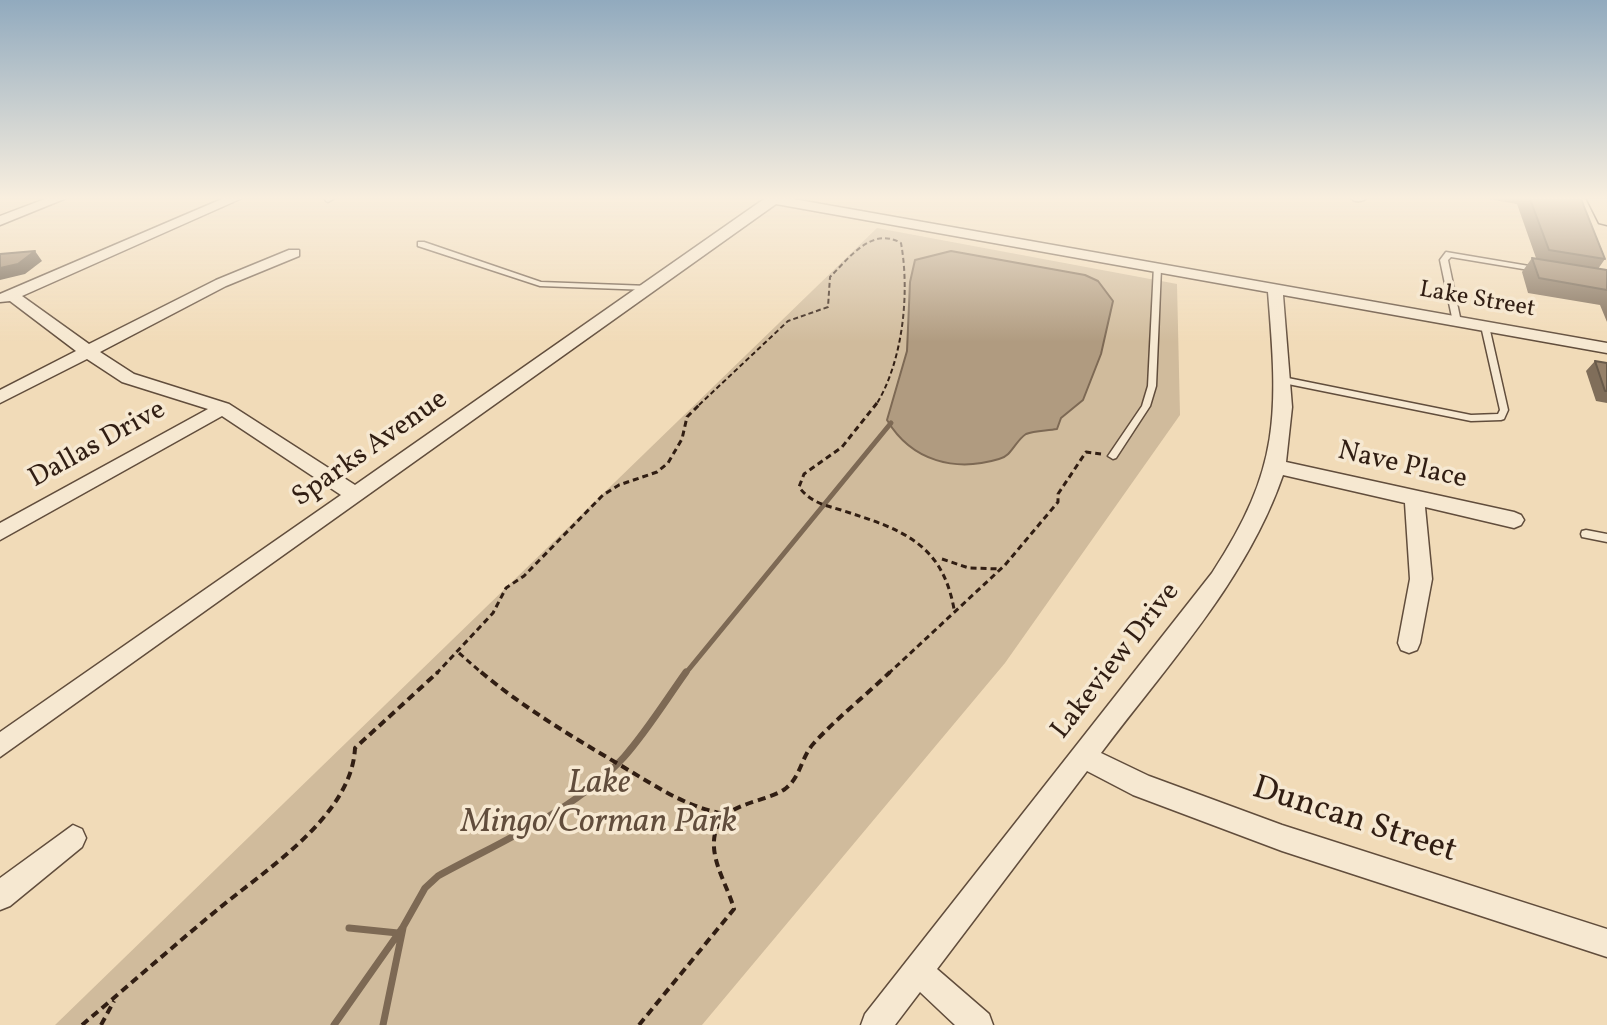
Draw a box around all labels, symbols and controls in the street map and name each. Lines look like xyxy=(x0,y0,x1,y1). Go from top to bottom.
street label: Lake Street xyxy=(1417,277,1537,325)
street label: Sparks Avenue xyxy=(287,384,455,516)
street label: Dallas Drive xyxy=(24,395,172,497)
street label: Nave Place xyxy=(1334,436,1470,498)
street label: Lakeview Drive xyxy=(1045,577,1189,747)
park label: Lake Mingo/Corman Park xyxy=(461,766,737,846)
street label: Duncan Street xyxy=(1247,770,1461,874)

